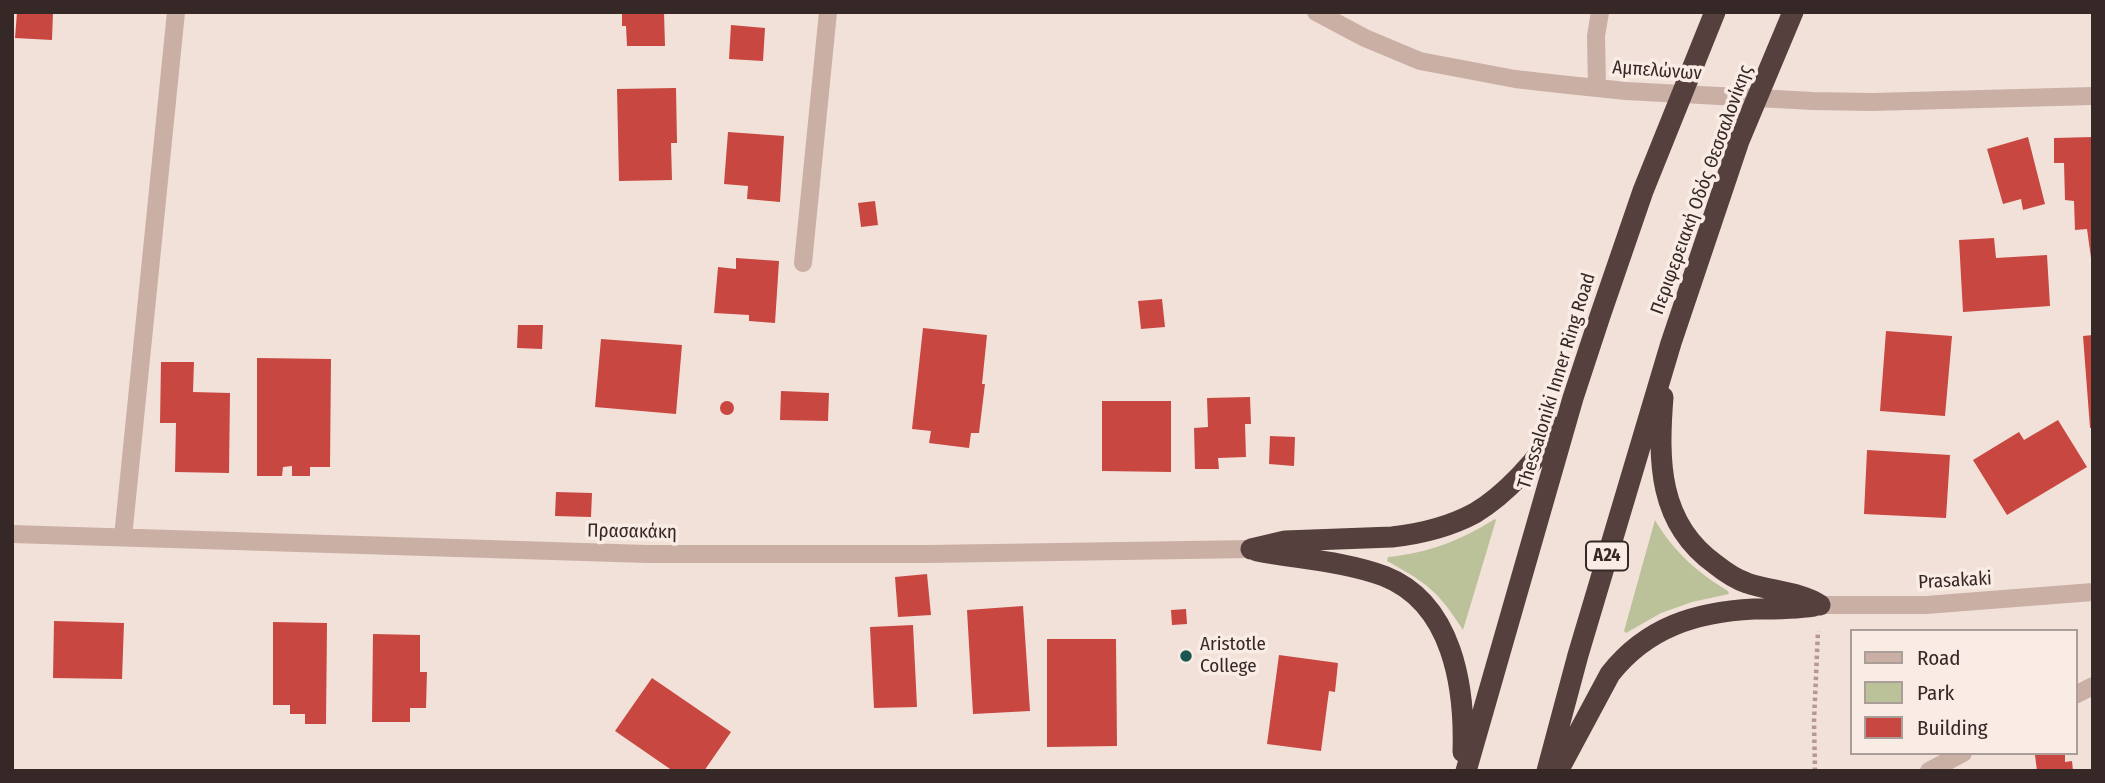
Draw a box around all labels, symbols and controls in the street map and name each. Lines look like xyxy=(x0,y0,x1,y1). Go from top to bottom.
street label: Αμπελώνων xyxy=(1612,57,1702,85)
street label: Περιφερειακή Οδός Θεσσαλονίκης xyxy=(1646,62,1758,318)
street label: Thessaloniki Inner Ring Road xyxy=(1513,270,1601,492)
street label: Πρασακάκη xyxy=(587,520,677,544)
road number: Α24 xyxy=(1586,542,1628,570)
street label: Prasakaki xyxy=(1918,568,1992,594)
legend xyxy=(1850,629,2077,755)
place label: Aristotle College xyxy=(1200,634,1266,678)
text: Road xyxy=(1917,645,1961,671)
marker: Aristotle College xyxy=(1178,648,1194,664)
text: Park xyxy=(1917,680,1954,706)
text: Building xyxy=(1917,715,1988,741)

